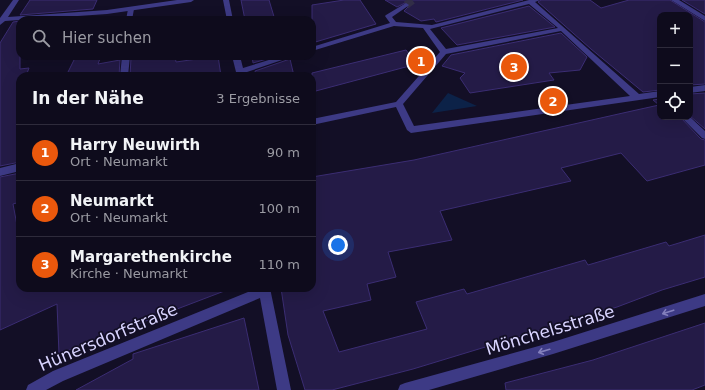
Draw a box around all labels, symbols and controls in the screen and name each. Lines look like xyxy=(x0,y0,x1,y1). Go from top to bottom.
map controls xyxy=(657,12,693,120)
button: + xyxy=(657,12,693,48)
search box xyxy=(16,16,316,60)
icon: search xyxy=(30,27,52,49)
text: Hier suchen xyxy=(62,29,151,47)
pin: 1 xyxy=(408,46,434,76)
button: − xyxy=(657,48,693,84)
pin: 3 xyxy=(501,52,527,82)
button: locate xyxy=(657,84,693,120)
pin: 2 xyxy=(540,86,566,116)
text: In der Nähe xyxy=(32,88,144,108)
text: 3 Ergebnisse xyxy=(216,91,300,106)
text: Harry Neuwirth xyxy=(70,136,200,154)
text: 1 xyxy=(40,145,50,160)
text: 90 m xyxy=(267,145,300,160)
text: Ort · Neumarkt xyxy=(70,154,168,169)
text: Neumarkt xyxy=(70,192,154,210)
text: 2 xyxy=(40,201,50,216)
text: 100 m xyxy=(258,201,300,216)
text: Ort · Neumarkt xyxy=(70,210,168,225)
your location xyxy=(328,235,348,255)
text: Margarethenkirche xyxy=(70,248,232,266)
text: 3 xyxy=(40,257,50,272)
text: 110 m xyxy=(258,257,300,272)
text: Kirche · Neumarkt xyxy=(70,266,188,281)
street label: Hünersdorfstraße xyxy=(36,299,180,375)
street label: Mönchelsstraße xyxy=(483,301,617,359)
one-way arrow xyxy=(662,308,674,316)
one-way arrow xyxy=(538,347,551,355)

